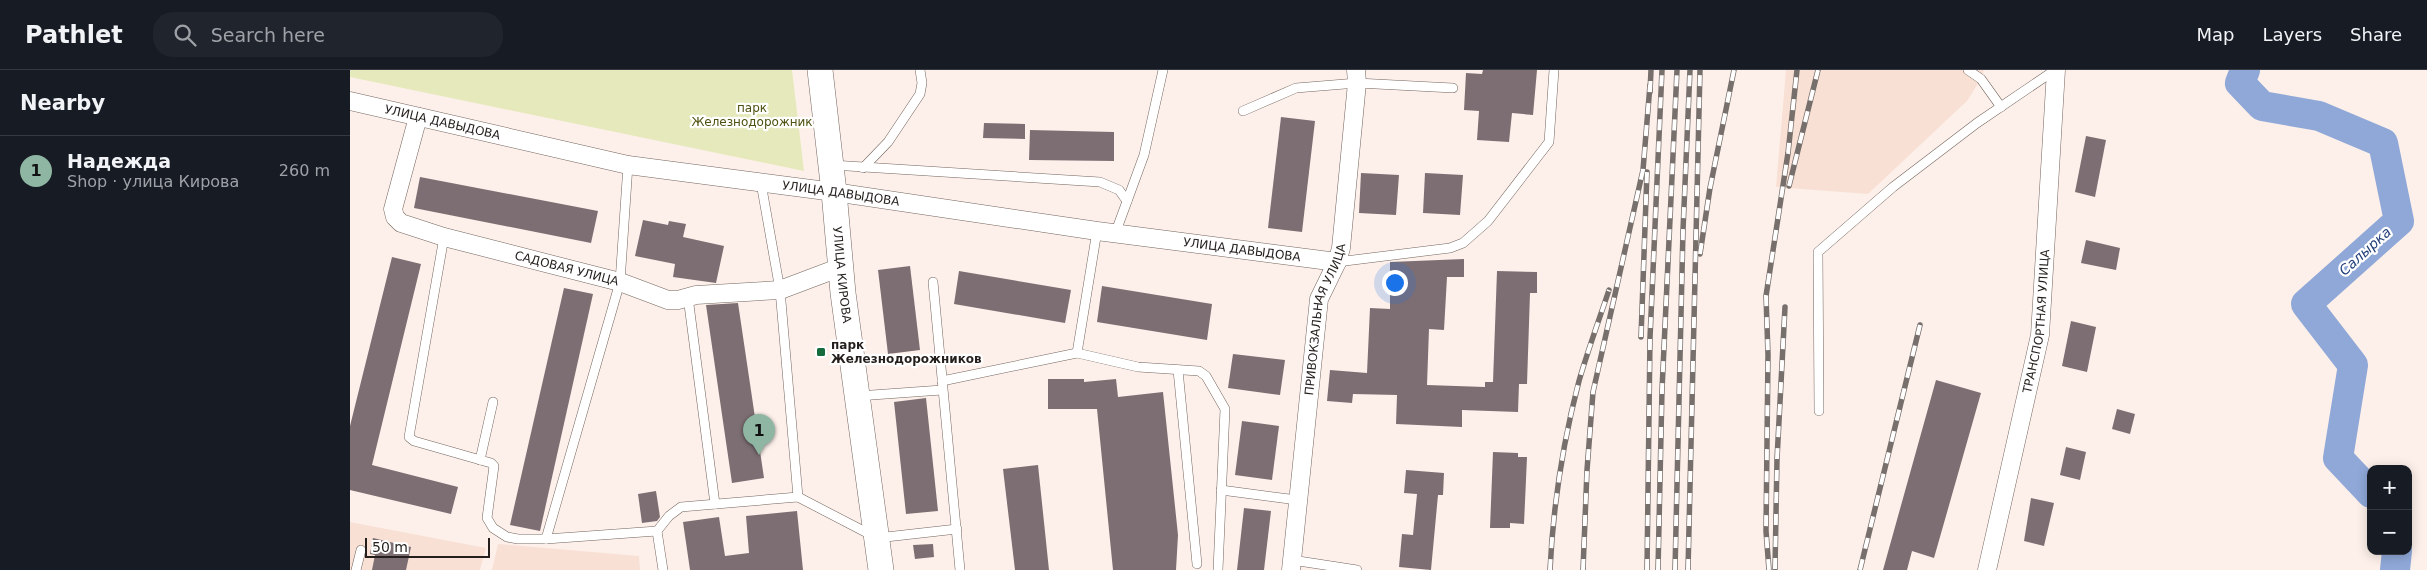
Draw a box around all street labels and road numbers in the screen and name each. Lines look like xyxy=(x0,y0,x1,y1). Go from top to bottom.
street label: УЛИЦА ДАВЫДОВА xyxy=(383,102,503,143)
street label: УЛИЦА ДАВЫДОВА xyxy=(781,178,901,209)
street label: УЛИЦА КИРОВА xyxy=(830,226,854,325)
street label: УЛИЦА ДАВЫДОВА xyxy=(1182,235,1302,264)
street label: ПРИВОКЗАЛЬНАЯ УЛИЦА xyxy=(1302,242,1348,396)
street label: САДОВАЯ УЛИЦА xyxy=(513,248,621,289)
street label: ТРАНСПОРТНАЯ УЛИЦА xyxy=(2020,248,2052,396)

